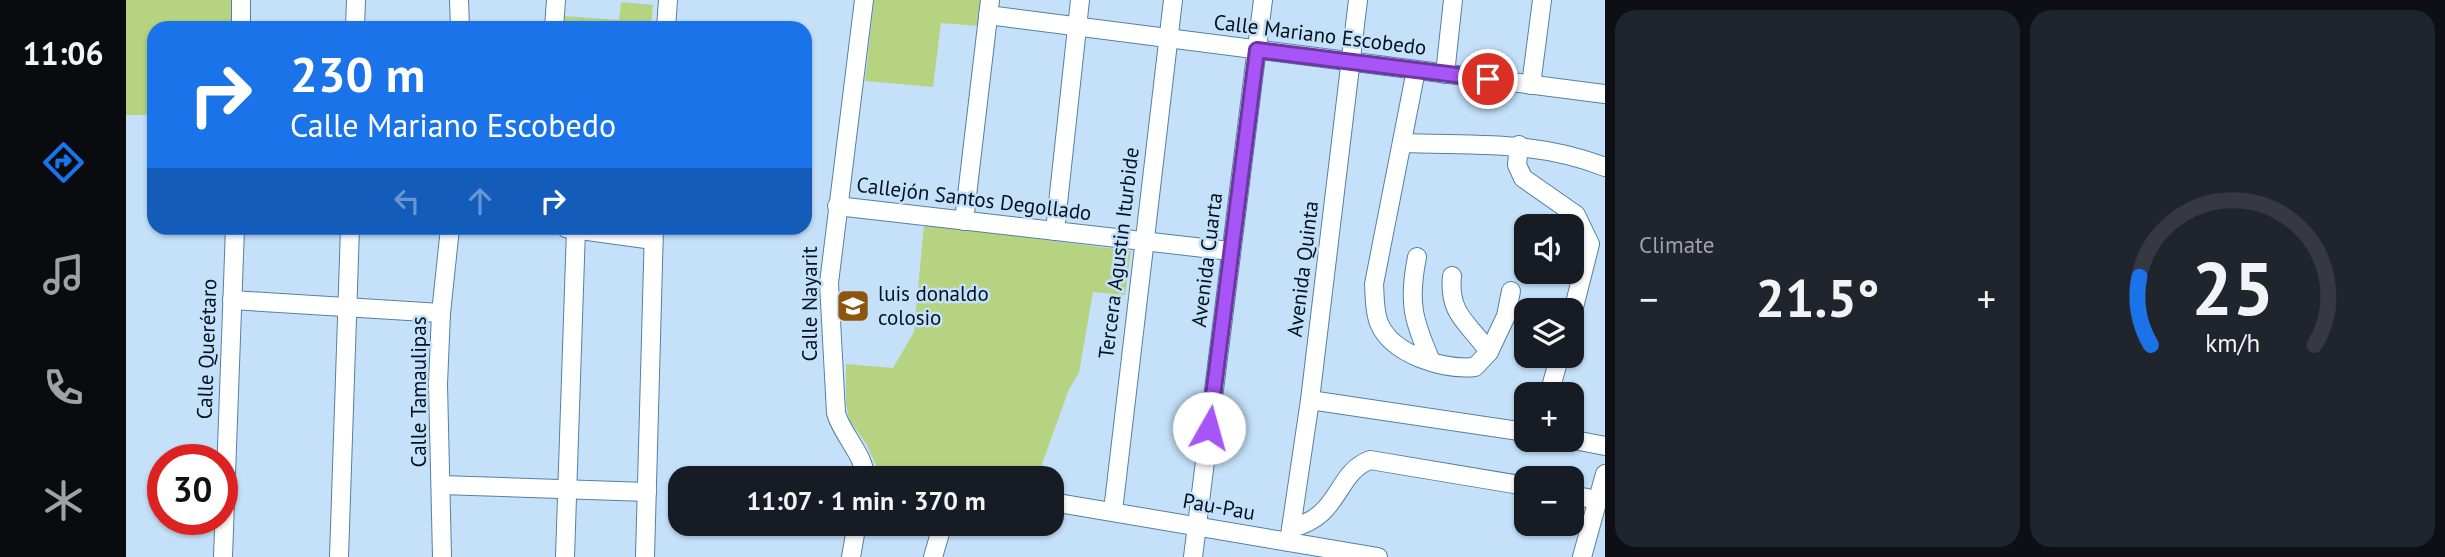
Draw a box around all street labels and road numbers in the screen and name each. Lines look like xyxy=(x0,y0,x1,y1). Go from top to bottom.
street label: Calle Mariano Escobedo xyxy=(1212,8,1428,61)
street label: Tercera Agustin Iturbide xyxy=(1092,146,1145,360)
street label: Callejón Santos Degollado xyxy=(855,171,1093,226)
street label: Avenida Cuarta xyxy=(1185,191,1228,329)
street label: Avenida Quinta xyxy=(1281,199,1324,339)
street label: Calle Nayarit xyxy=(796,246,823,362)
street label: Calle Querétaro xyxy=(191,278,222,420)
street label: Calle Tamaulipas xyxy=(405,317,432,467)
street label: Pau-Pau xyxy=(1181,487,1257,526)

